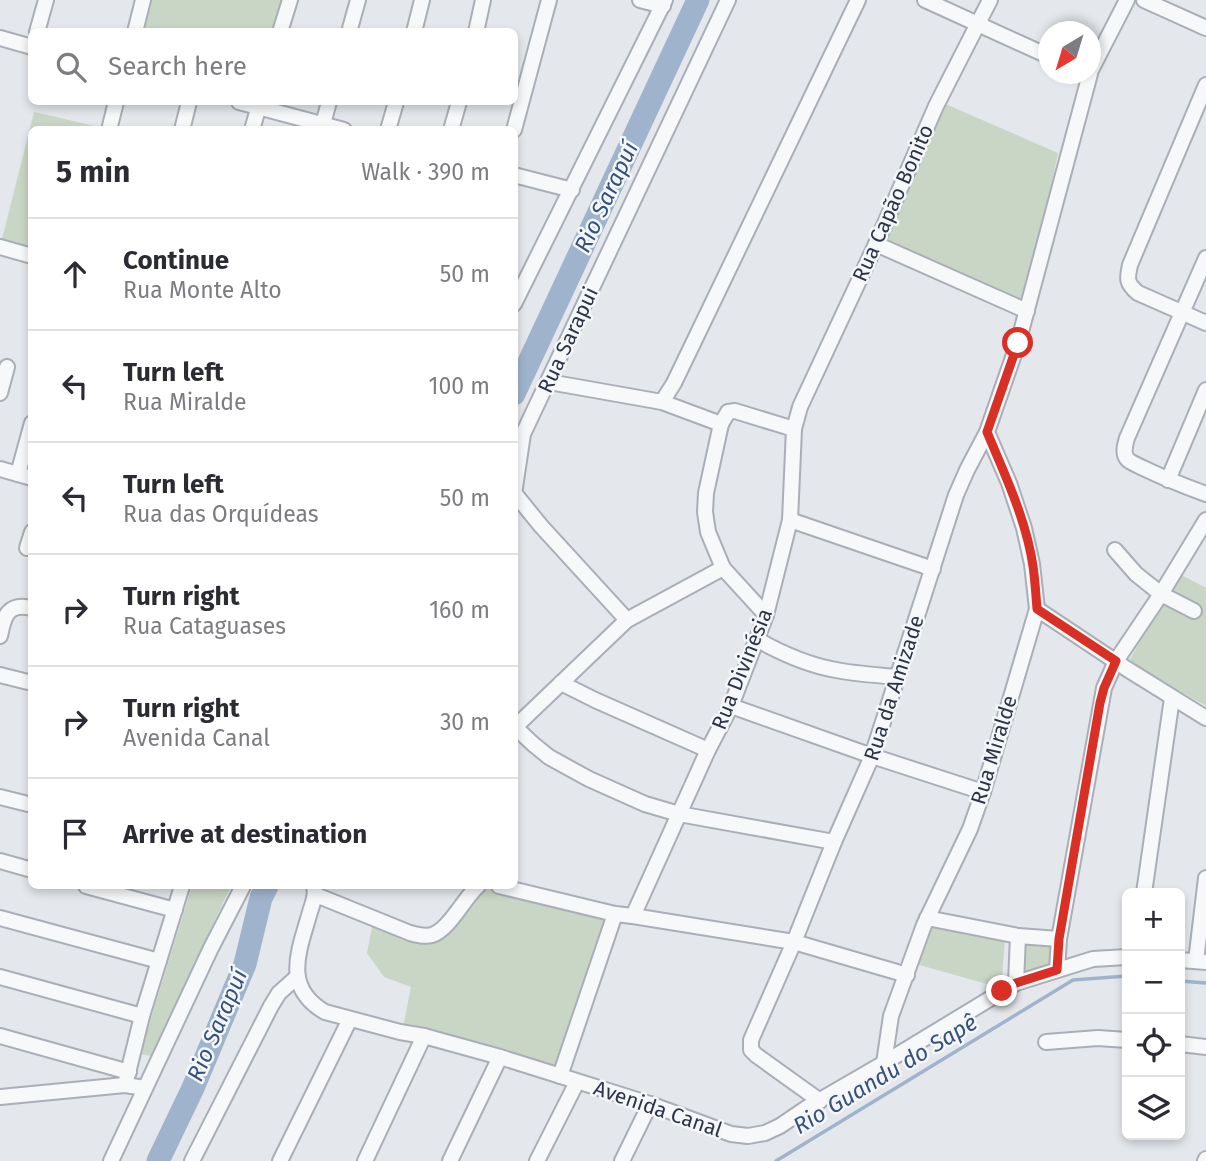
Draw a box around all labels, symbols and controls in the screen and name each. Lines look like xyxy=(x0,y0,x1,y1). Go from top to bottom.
north arrow xyxy=(1038,21,1101,84)
search box xyxy=(28,28,518,105)
icon: search xyxy=(52,48,90,86)
text: Search here xyxy=(108,51,247,82)
street label: Rua Capão Bonito xyxy=(847,120,939,286)
water label: Rio Sarapuí xyxy=(568,136,645,257)
text: 5 min xyxy=(56,154,130,190)
text: Walk · 390 m xyxy=(361,158,490,186)
text: Continue xyxy=(123,245,229,276)
icon: ahead xyxy=(56,255,94,293)
text: 50 m xyxy=(440,260,490,288)
text: Rua Monte Alto xyxy=(123,276,282,304)
street label: Rua Sarapui xyxy=(532,283,604,397)
route start xyxy=(1002,327,1033,358)
text: Turn left xyxy=(123,357,224,388)
icon: left xyxy=(56,367,94,405)
text: 100 m xyxy=(429,372,490,400)
text: Rua Miralde xyxy=(123,388,247,416)
text: Turn left xyxy=(123,469,224,500)
icon: left xyxy=(56,479,94,517)
text: 50 m xyxy=(440,484,490,512)
text: Rua das Orquídeas xyxy=(123,500,319,528)
text: Turn right xyxy=(123,581,240,612)
icon: right xyxy=(56,591,94,629)
text: 160 m xyxy=(429,596,490,624)
street label: Rua Divinésia xyxy=(706,605,778,733)
text: Rua Cataguases xyxy=(123,612,286,640)
street label: Rua da Amizade xyxy=(858,612,930,764)
street label: Rua Miralde xyxy=(965,692,1023,808)
text: Turn right xyxy=(123,693,240,724)
icon: right xyxy=(56,703,94,741)
text: 30 m xyxy=(440,708,490,736)
text: Avenida Canal xyxy=(123,724,270,752)
icon: arrive xyxy=(56,815,94,853)
text: Arrive at destination xyxy=(123,819,367,850)
map controls xyxy=(1122,888,1185,1140)
button: + xyxy=(1122,888,1185,951)
button: − xyxy=(1122,951,1185,1014)
water label: Rio Sarapuí xyxy=(181,963,254,1085)
route end xyxy=(986,975,1017,1006)
water label: Rio Guandu do Sapê xyxy=(788,1008,982,1140)
button: locate xyxy=(1122,1014,1185,1077)
street label: Avenida Canal xyxy=(590,1075,726,1143)
button: layers xyxy=(1122,1077,1185,1140)

